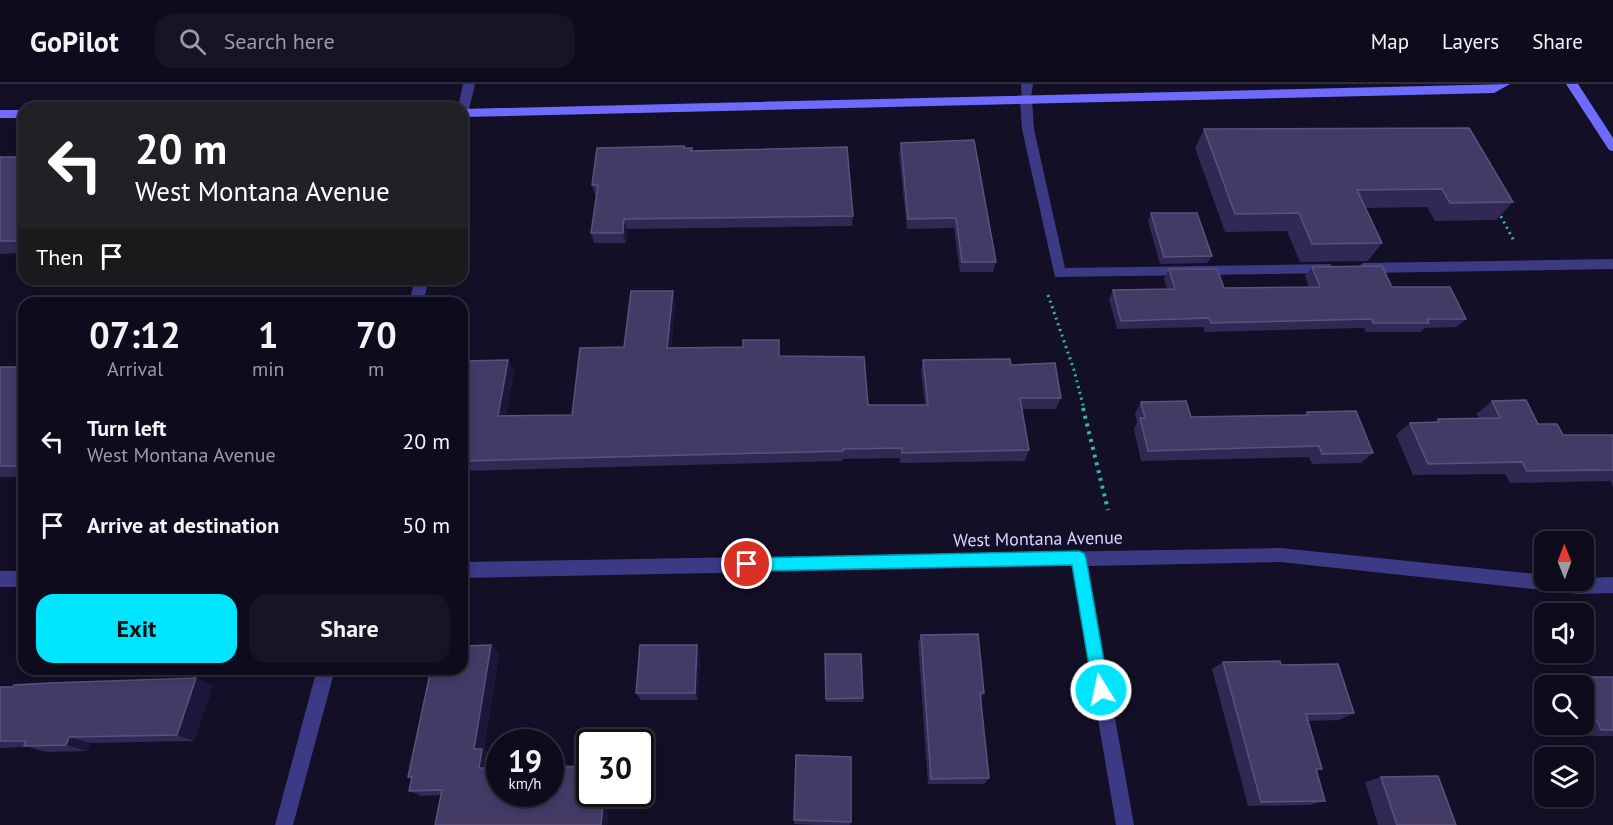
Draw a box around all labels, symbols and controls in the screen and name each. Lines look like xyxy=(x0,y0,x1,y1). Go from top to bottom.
search box xyxy=(155,14,575,68)
text: GoPilot xyxy=(30,23,119,60)
icon: search xyxy=(176,25,209,58)
text: Search here xyxy=(224,27,335,55)
text: Map xyxy=(1371,28,1409,55)
text: Layers xyxy=(1442,28,1499,55)
text: Share xyxy=(1532,28,1583,55)
text: 20 m xyxy=(135,121,227,176)
icon: left xyxy=(36,126,114,204)
text: West Montana Avenue xyxy=(135,174,390,208)
icon: arrive xyxy=(95,240,128,273)
text: Then xyxy=(36,243,83,271)
text: 07:12 xyxy=(89,311,181,358)
text: 1 xyxy=(258,311,278,358)
text: 70 xyxy=(356,311,397,358)
text: Arrival xyxy=(107,356,163,382)
text: min xyxy=(252,356,285,382)
text: m xyxy=(368,356,384,382)
text: Turn left xyxy=(87,414,167,442)
icon: left xyxy=(36,425,69,458)
text: 20 m xyxy=(402,427,450,455)
text: West Montana Avenue xyxy=(87,442,276,468)
icon: arrive xyxy=(36,509,69,542)
text: Arrive at destination xyxy=(87,511,279,539)
text: 50 m xyxy=(402,511,450,539)
street label: West Montana Avenue xyxy=(953,526,1123,551)
north arrow xyxy=(1534,531,1594,591)
map controls xyxy=(1534,531,1594,807)
pin xyxy=(721,538,772,589)
icon: arrive xyxy=(730,547,763,580)
button: Exit xyxy=(36,594,237,663)
button: Share xyxy=(249,594,450,663)
button: sound xyxy=(1534,603,1594,663)
position arrow xyxy=(1069,658,1133,722)
button: search xyxy=(1534,675,1594,735)
speed limit sign: 30 xyxy=(576,729,654,807)
text: 19 xyxy=(508,741,542,780)
button: layers xyxy=(1534,747,1594,807)
text: km/h xyxy=(509,774,541,793)

